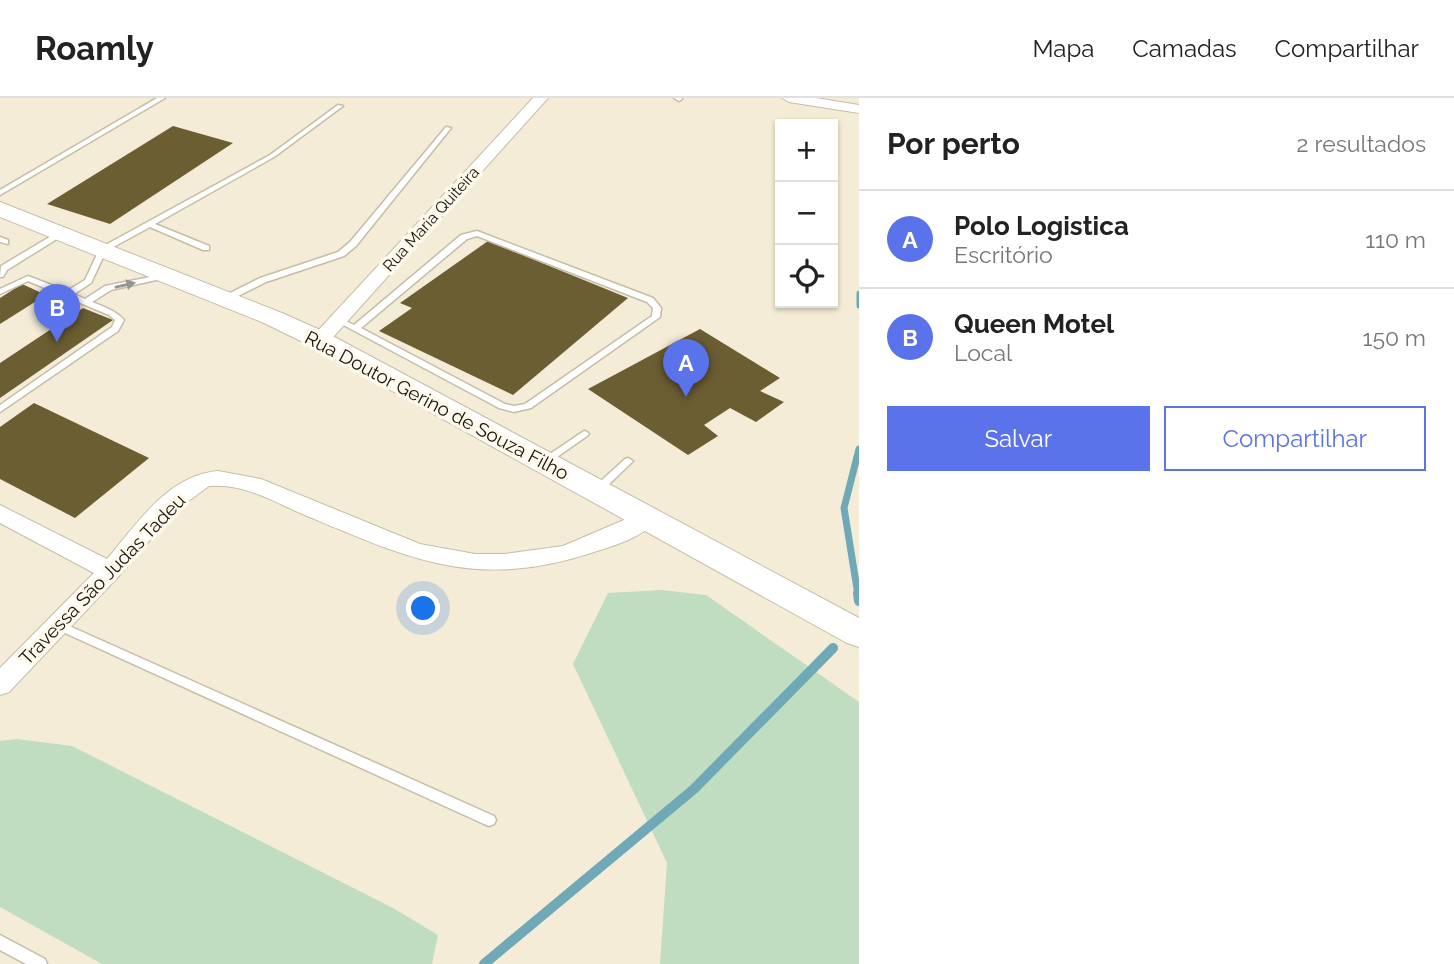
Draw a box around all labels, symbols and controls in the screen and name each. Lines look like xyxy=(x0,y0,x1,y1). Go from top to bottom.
text: Roamly xyxy=(35,29,154,68)
text: Mapa xyxy=(1032,34,1094,63)
text: Camadas xyxy=(1132,34,1237,63)
text: Compartilhar xyxy=(1275,34,1419,63)
map controls xyxy=(775,119,838,308)
button: + xyxy=(775,119,838,182)
text: Por perto xyxy=(887,126,1020,161)
text: 2 resultados xyxy=(1297,130,1426,157)
street label: Rua Maria Quiteira xyxy=(379,163,483,275)
button: − xyxy=(775,182,838,245)
text: Polo Logistica xyxy=(954,211,1129,241)
text: A xyxy=(902,226,918,253)
text: 110 m xyxy=(1365,226,1426,253)
text: Escritório xyxy=(954,241,1053,268)
button: locate xyxy=(775,245,838,308)
one-way arrow xyxy=(114,279,136,290)
pin: B xyxy=(34,284,80,342)
text: Queen Motel xyxy=(954,309,1114,339)
text: B xyxy=(902,324,918,351)
text: 150 m xyxy=(1363,324,1426,351)
street label: Rua Doutor Gerino de Souza Filho xyxy=(301,326,573,484)
pin: A xyxy=(663,339,709,397)
text: Local xyxy=(954,339,1012,366)
button: Salvar xyxy=(887,406,1150,471)
button: Compartilhar xyxy=(1164,406,1426,471)
street label: Travessa São Judas Tadeu xyxy=(15,489,189,669)
your location xyxy=(406,591,440,625)

